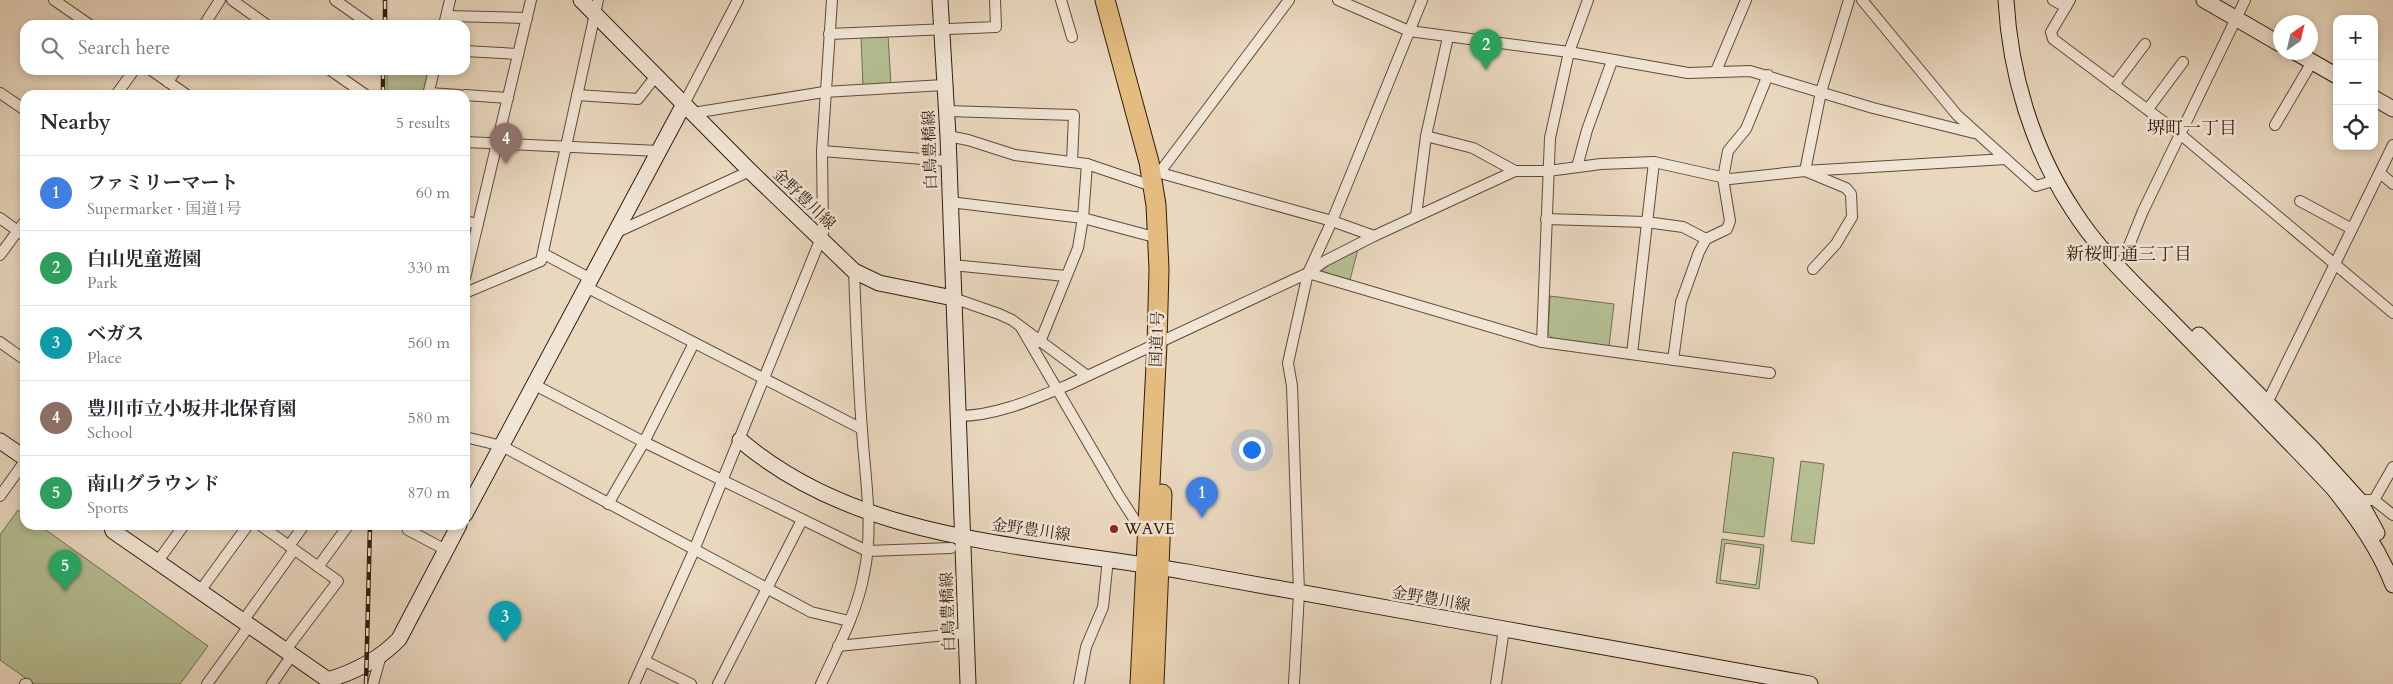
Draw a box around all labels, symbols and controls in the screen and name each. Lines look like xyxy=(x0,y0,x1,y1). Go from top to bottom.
north arrow xyxy=(2273,15,2318,60)
map controls xyxy=(2333,15,2378,150)
button: + xyxy=(2333,15,2378,60)
search box xyxy=(20,20,470,75)
pin: 2 xyxy=(1470,29,1502,70)
icon: search xyxy=(38,34,66,62)
text: Search here xyxy=(78,35,170,61)
button: − xyxy=(2333,60,2378,105)
button: locate xyxy=(2333,105,2378,150)
text: Nearby xyxy=(40,108,111,137)
street label: 白鳥豊橋線 xyxy=(918,110,942,190)
text: 5 results xyxy=(396,112,450,134)
district label: 堺町一丁目 xyxy=(2147,116,2237,141)
pin: 4 xyxy=(490,123,522,164)
street label: 金野豊川線 xyxy=(768,163,840,235)
text: ファミリーマート xyxy=(87,170,239,196)
text: 1 xyxy=(52,182,60,204)
text: 60 m xyxy=(416,182,450,204)
text: Supermarket · 国道1号 xyxy=(87,198,241,220)
district label: 新桜町通三丁目 xyxy=(2066,242,2192,267)
text: 白山児童遊園 xyxy=(87,246,201,272)
text: 2 xyxy=(52,257,60,279)
text: 330 m xyxy=(408,257,450,279)
text: Park xyxy=(87,272,118,294)
street label: 国道1号 xyxy=(1145,311,1169,367)
text: ベガス xyxy=(87,321,144,347)
text: 3 xyxy=(52,332,60,354)
text: 560 m xyxy=(408,332,450,354)
text: Place xyxy=(87,347,122,369)
text: 豊川市立小坂井北保育園 xyxy=(87,396,296,422)
text: 4 xyxy=(52,407,60,429)
text: 580 m xyxy=(408,407,450,429)
text: School xyxy=(87,422,132,444)
your location xyxy=(1239,437,1265,463)
text: 南山グラウンド xyxy=(87,471,220,497)
pin: 1 xyxy=(1186,477,1218,518)
text: 5 xyxy=(52,482,60,504)
text: 870 m xyxy=(408,482,450,504)
text: Sports xyxy=(87,497,128,519)
street label: 金野豊川線 xyxy=(990,514,1072,546)
place label: WAVE xyxy=(1123,518,1175,540)
marker: WAVE xyxy=(1108,523,1120,535)
pin: 5 xyxy=(49,550,81,591)
street label: 白鳥豊橋線 xyxy=(936,572,960,652)
street label: 金野豊川線 xyxy=(1390,581,1472,617)
pin: 3 xyxy=(489,601,521,642)

